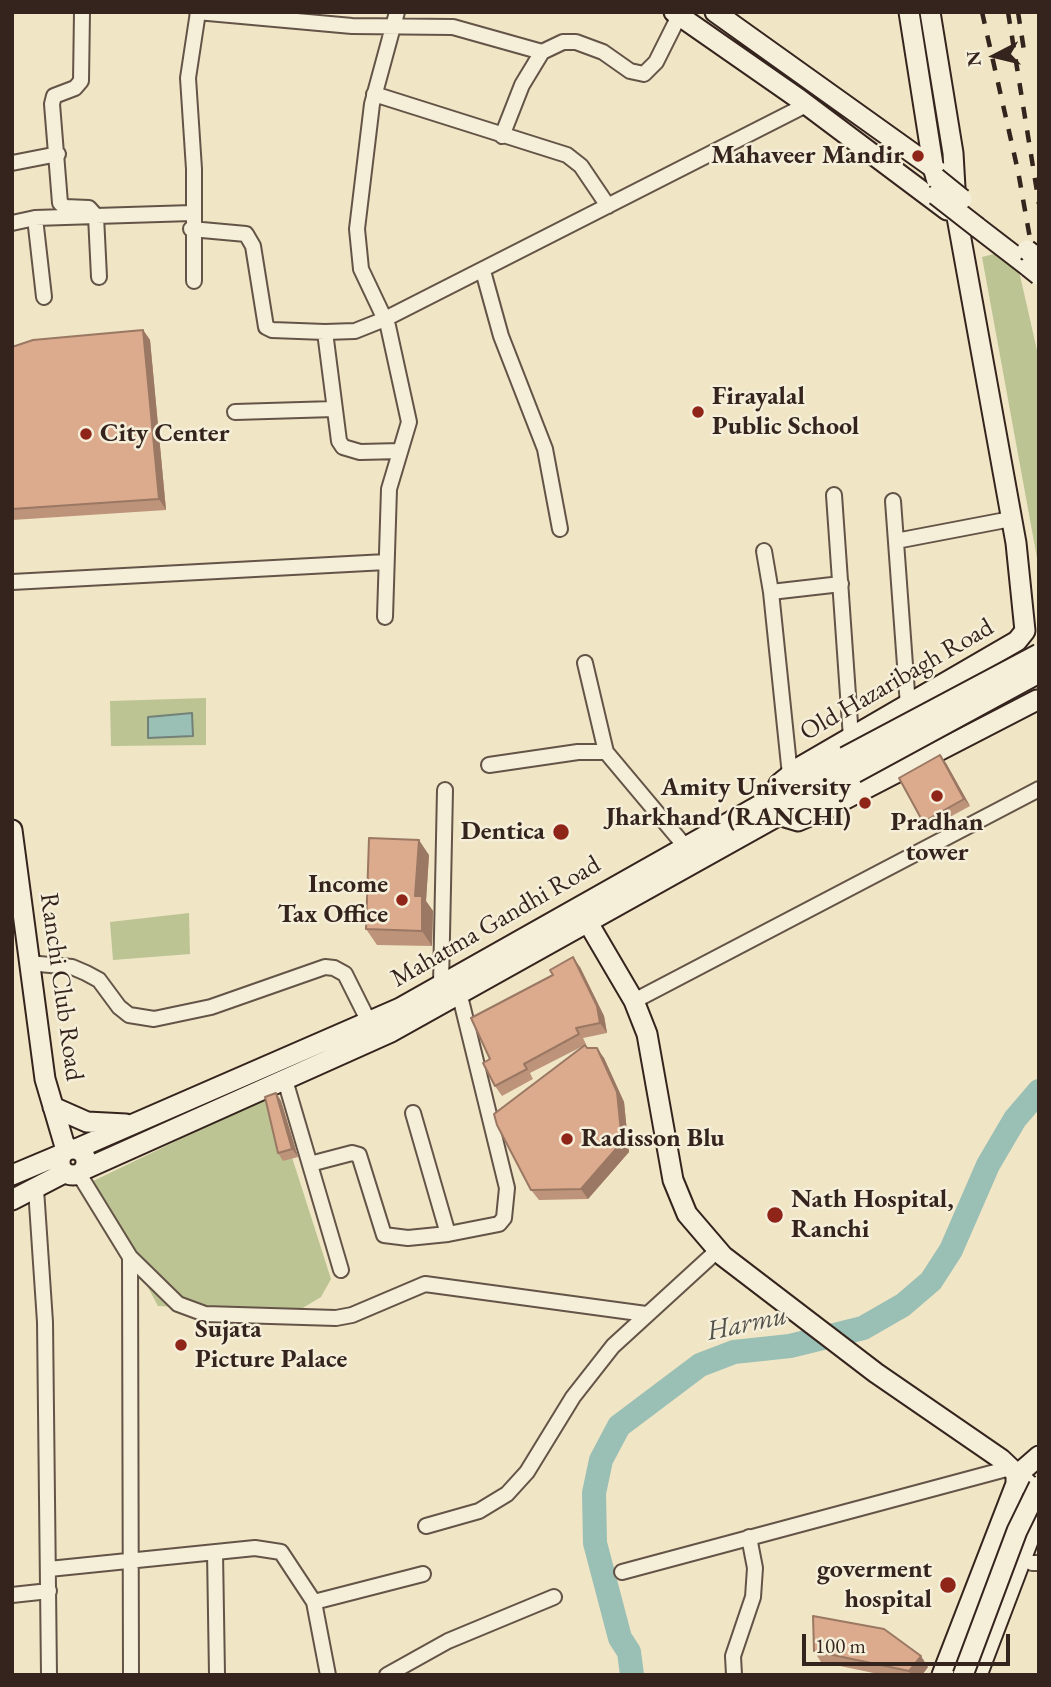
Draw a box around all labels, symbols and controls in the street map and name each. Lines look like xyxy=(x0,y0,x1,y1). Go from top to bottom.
north arrow xyxy=(960,21,1030,91)
text: N xyxy=(960,49,987,68)
place label: Mahaveer Mandir xyxy=(711,140,904,172)
marker: Mahaveer Mandir xyxy=(910,148,926,164)
place label: Firayalal Public School xyxy=(712,381,859,442)
marker: Firayalal Public School xyxy=(690,404,706,420)
place label: City Center xyxy=(100,418,229,450)
marker: City Center xyxy=(78,426,94,442)
street label: Old Hazaribagh Road xyxy=(795,612,999,748)
place label: Amity University Jharkhand (RANCHI) xyxy=(606,772,851,834)
marker: Pradhan tower xyxy=(929,788,945,804)
marker: Amity University Jharkhand (RANCHI) xyxy=(857,795,873,811)
place label: Pradhan tower xyxy=(891,807,983,868)
place label: Dentica xyxy=(461,816,545,848)
marker: Dentica xyxy=(551,822,571,842)
street label: Mahatma Gandhi Road xyxy=(386,849,606,995)
place label: Income Tax Office xyxy=(278,869,388,931)
street label: Ranchi Club Road xyxy=(32,891,90,1083)
marker: Income Tax Office xyxy=(394,892,410,908)
place label: Radisson Blu xyxy=(581,1123,725,1155)
marker: Radisson Blu xyxy=(559,1131,575,1147)
place label: Nath Hospital, Ranchi xyxy=(791,1184,954,1246)
marker: Nath Hospital, Ranchi xyxy=(765,1205,785,1225)
water label: Harmu xyxy=(704,1299,790,1349)
place label: Sujata Picture Palace xyxy=(195,1314,347,1376)
marker: Sujata Picture Palace xyxy=(173,1337,189,1353)
place label: goverment hospital xyxy=(817,1554,932,1616)
marker: goverment hospital xyxy=(938,1575,958,1595)
scale bar xyxy=(806,1620,1014,1664)
text: 100 m xyxy=(815,1632,866,1659)

